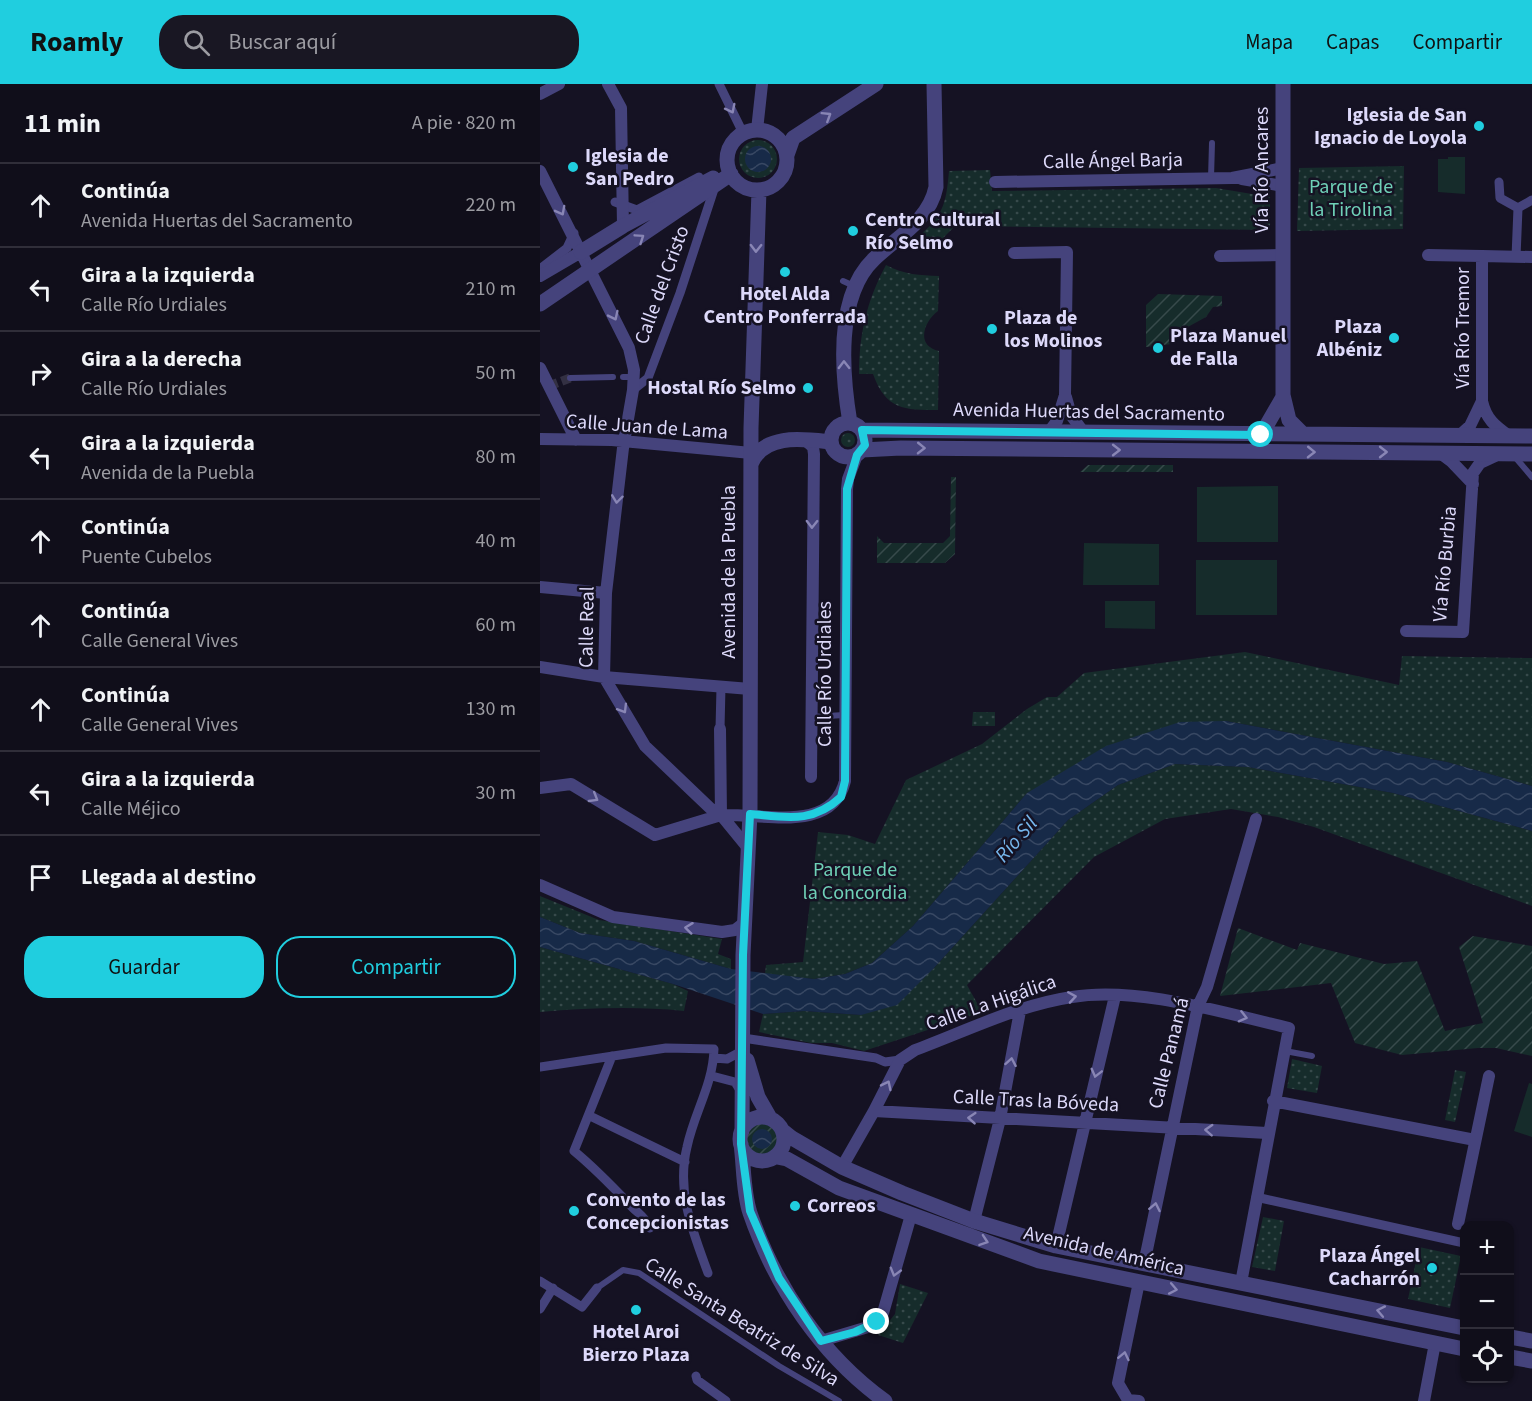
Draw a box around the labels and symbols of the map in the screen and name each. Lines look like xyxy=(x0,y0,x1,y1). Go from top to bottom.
place label: Iglesia de San Ignacio de Loyola xyxy=(1314,101,1467,152)
one-way arrow xyxy=(724,102,735,113)
street label: Vía Río Ancares xyxy=(1248,107,1276,233)
one-way arrow xyxy=(821,111,831,123)
marker: Iglesia de San Ignacio de Loyola xyxy=(1472,119,1486,133)
place label: Iglesia de San Pedro xyxy=(585,142,674,193)
street label: Calle Ángel Barja xyxy=(1043,146,1183,176)
marker: Iglesia de San Pedro xyxy=(566,160,580,174)
park label: Parque de la Tirolina xyxy=(1309,173,1393,224)
one-way arrow xyxy=(554,205,565,216)
place label: Centro Cultural Río Selmo xyxy=(865,206,1000,257)
street label: Calle del Cristo xyxy=(628,222,696,348)
marker: Centro Cultural Río Selmo xyxy=(846,224,860,238)
one-way arrow xyxy=(633,234,644,245)
one-way arrow xyxy=(750,244,762,253)
marker: Hotel Alda Centro Ponferrada xyxy=(778,265,792,279)
street label: Vía Río Tremor xyxy=(1449,267,1477,389)
place label: Hotel Alda Centro Ponferrada xyxy=(704,280,866,331)
place label: Plaza de los Molinos xyxy=(1004,304,1103,355)
one-way arrow xyxy=(607,309,618,320)
place label: Plaza Albéniz xyxy=(1316,313,1382,364)
marker: Plaza de los Molinos xyxy=(985,322,999,336)
place label: Plaza Manuel de Falla xyxy=(1170,322,1287,373)
marker: Plaza Albéniz xyxy=(1387,331,1401,345)
marker: Plaza Manuel de Falla xyxy=(1151,341,1165,355)
one-way arrow xyxy=(838,360,850,369)
place label: Hostal Río Selmo xyxy=(647,374,796,402)
marker: Hostal Río Selmo xyxy=(801,381,815,395)
street label: Avenida Huertas del Sacramento xyxy=(953,396,1225,428)
street label: Calle Juan de Lama xyxy=(565,407,729,447)
route start xyxy=(1247,421,1273,447)
one-way arrow xyxy=(916,442,925,454)
one-way arrow xyxy=(1111,444,1120,456)
one-way arrow xyxy=(1306,446,1315,458)
one-way arrow xyxy=(1378,446,1387,458)
street label: Avenida de la Puebla xyxy=(715,485,743,659)
one-way arrow xyxy=(611,494,624,503)
street label: Vía Río Burbia xyxy=(1426,505,1464,623)
one-way arrow xyxy=(806,520,818,529)
street label: Calle Real xyxy=(572,586,602,668)
street label: Calle Río Urdiales xyxy=(811,601,839,747)
one-way arrow xyxy=(615,703,627,713)
one-way arrow xyxy=(588,791,598,803)
water label: Río Sil xyxy=(987,809,1045,869)
park label: Parque de la Concordia xyxy=(803,856,907,907)
one-way arrow xyxy=(684,922,693,935)
street label: Calle La Higálica xyxy=(922,968,1060,1038)
one-way arrow xyxy=(1068,992,1077,1004)
street label: Calle Panamá xyxy=(1142,994,1196,1112)
one-way arrow xyxy=(1238,1010,1248,1023)
one-way arrow xyxy=(1004,1057,1017,1067)
one-way arrow xyxy=(1090,1068,1103,1078)
one-way arrow xyxy=(880,1081,891,1092)
street label: Calle Tras la Bóveda xyxy=(952,1083,1120,1119)
one-way arrow xyxy=(967,1111,976,1124)
one-way arrow xyxy=(1204,1123,1213,1136)
place label: Convento de las Concepcionistas xyxy=(586,1186,729,1237)
place label: Correos xyxy=(807,1192,876,1220)
marker: Correos xyxy=(788,1199,802,1213)
one-way arrow xyxy=(1148,1202,1161,1212)
marker: Convento de las Concepcionistas xyxy=(567,1204,581,1218)
street label: Avenida de América xyxy=(1021,1219,1187,1283)
one-way arrow xyxy=(978,1234,989,1247)
place label: Plaza Ángel Cacharrón xyxy=(1319,1242,1420,1293)
street label: Calle Santa Beatriz de Silva xyxy=(639,1251,845,1393)
marker: Plaza Ángel Cacharrón xyxy=(1425,1261,1439,1275)
one-way arrow xyxy=(890,1267,903,1277)
one-way arrow xyxy=(1168,1282,1178,1295)
marker: Hotel Aroi Bierzo Plaza xyxy=(629,1303,643,1317)
one-way arrow xyxy=(1376,1305,1386,1318)
route end xyxy=(863,1308,889,1334)
place label: Hotel Aroi Bierzo Plaza xyxy=(582,1318,690,1369)
one-way arrow xyxy=(1116,1351,1129,1361)

